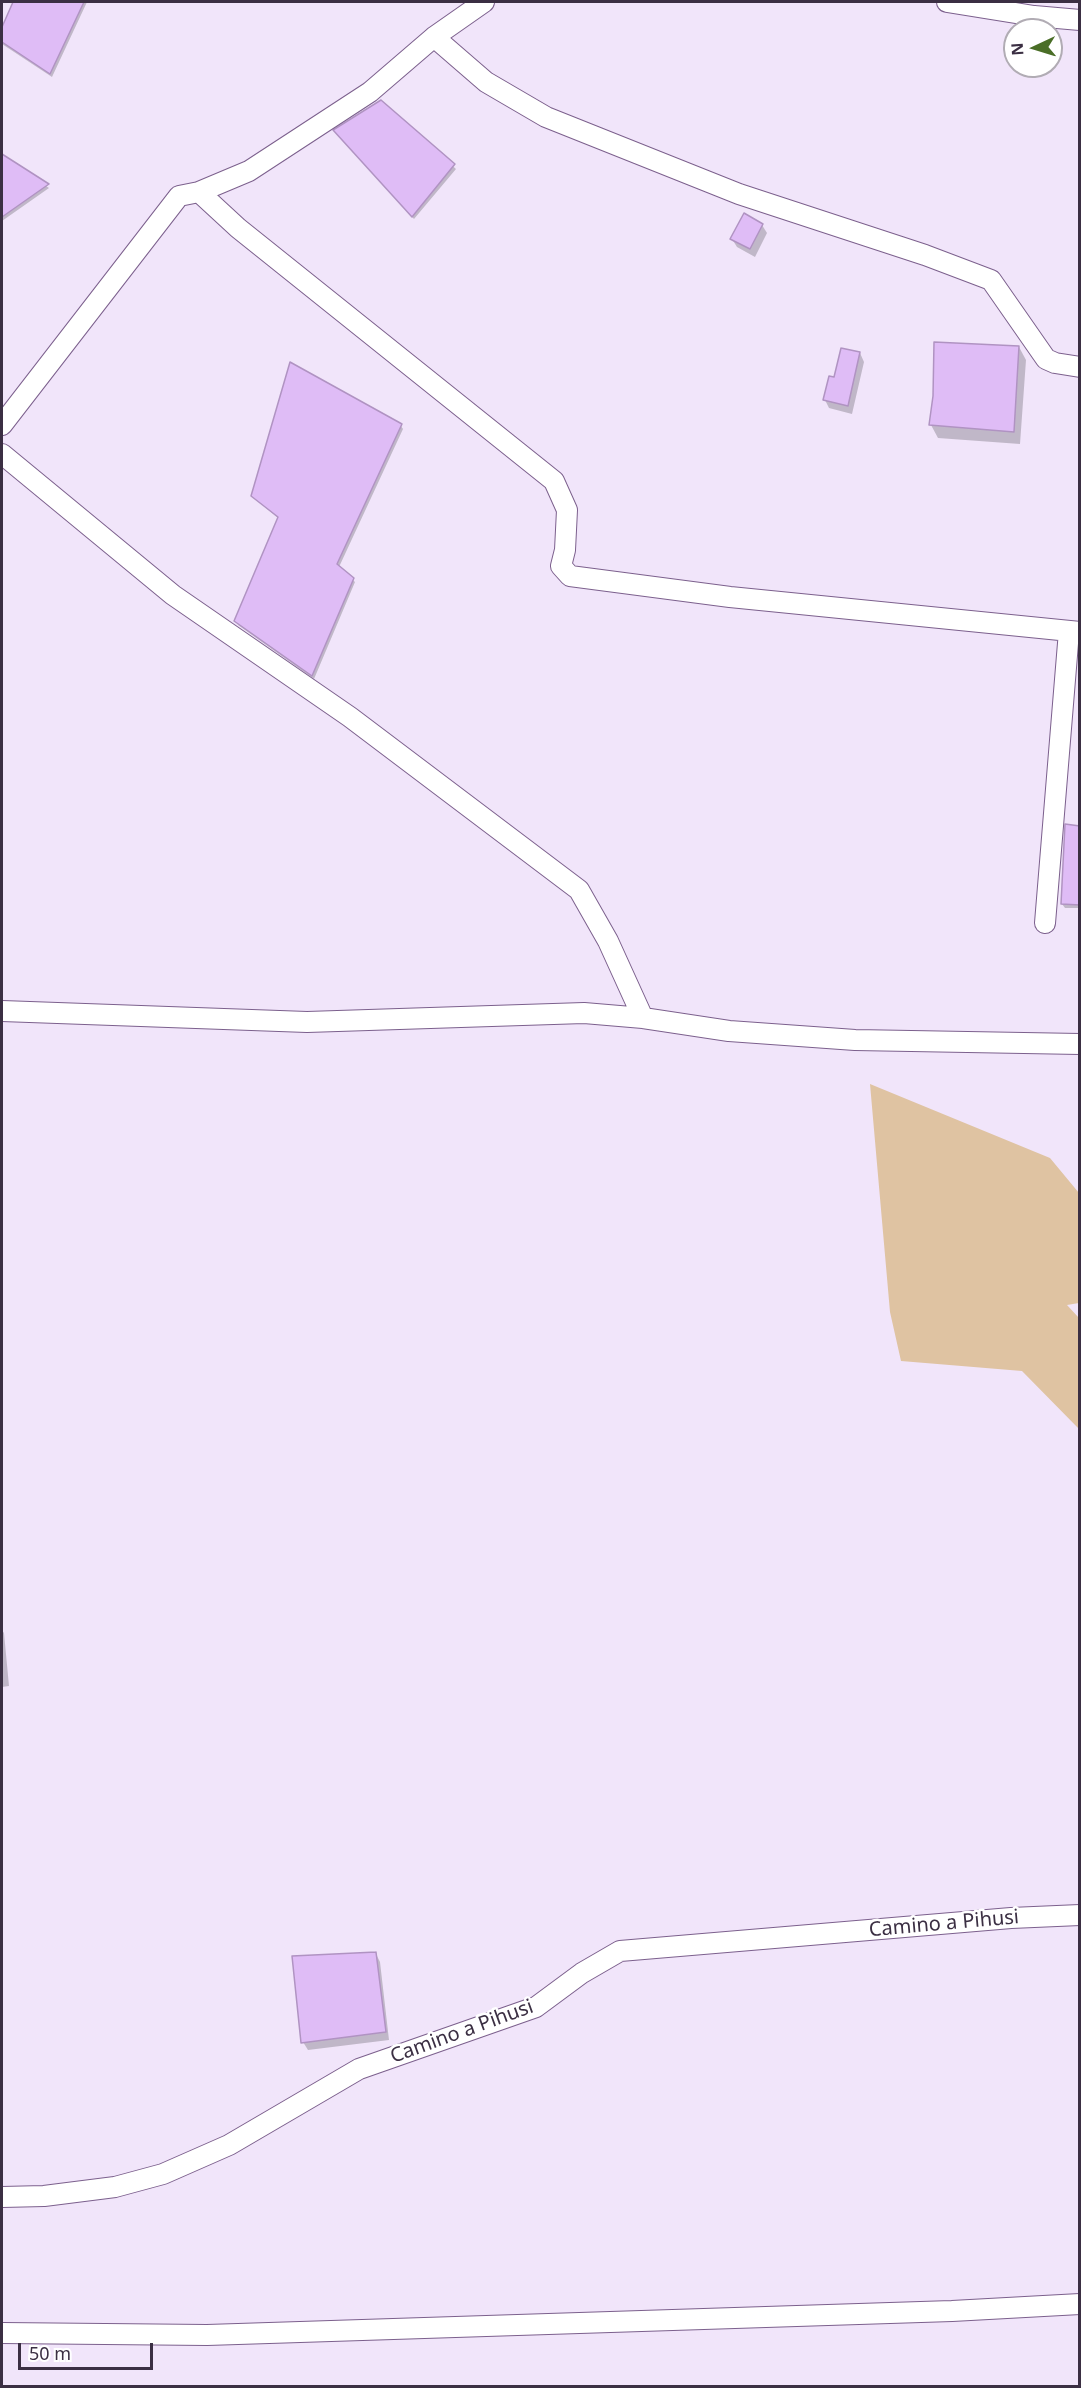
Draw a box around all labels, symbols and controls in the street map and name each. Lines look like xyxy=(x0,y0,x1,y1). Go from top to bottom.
north arrow xyxy=(1003,18,1063,78)
text: N xyxy=(1006,42,1028,56)
street label: Camino a Pihusi xyxy=(868,1905,1020,1943)
street label: Camino a Pihusi xyxy=(387,1995,537,2069)
scale bar xyxy=(21,2331,156,2369)
text: 50 m xyxy=(29,2341,71,2365)

